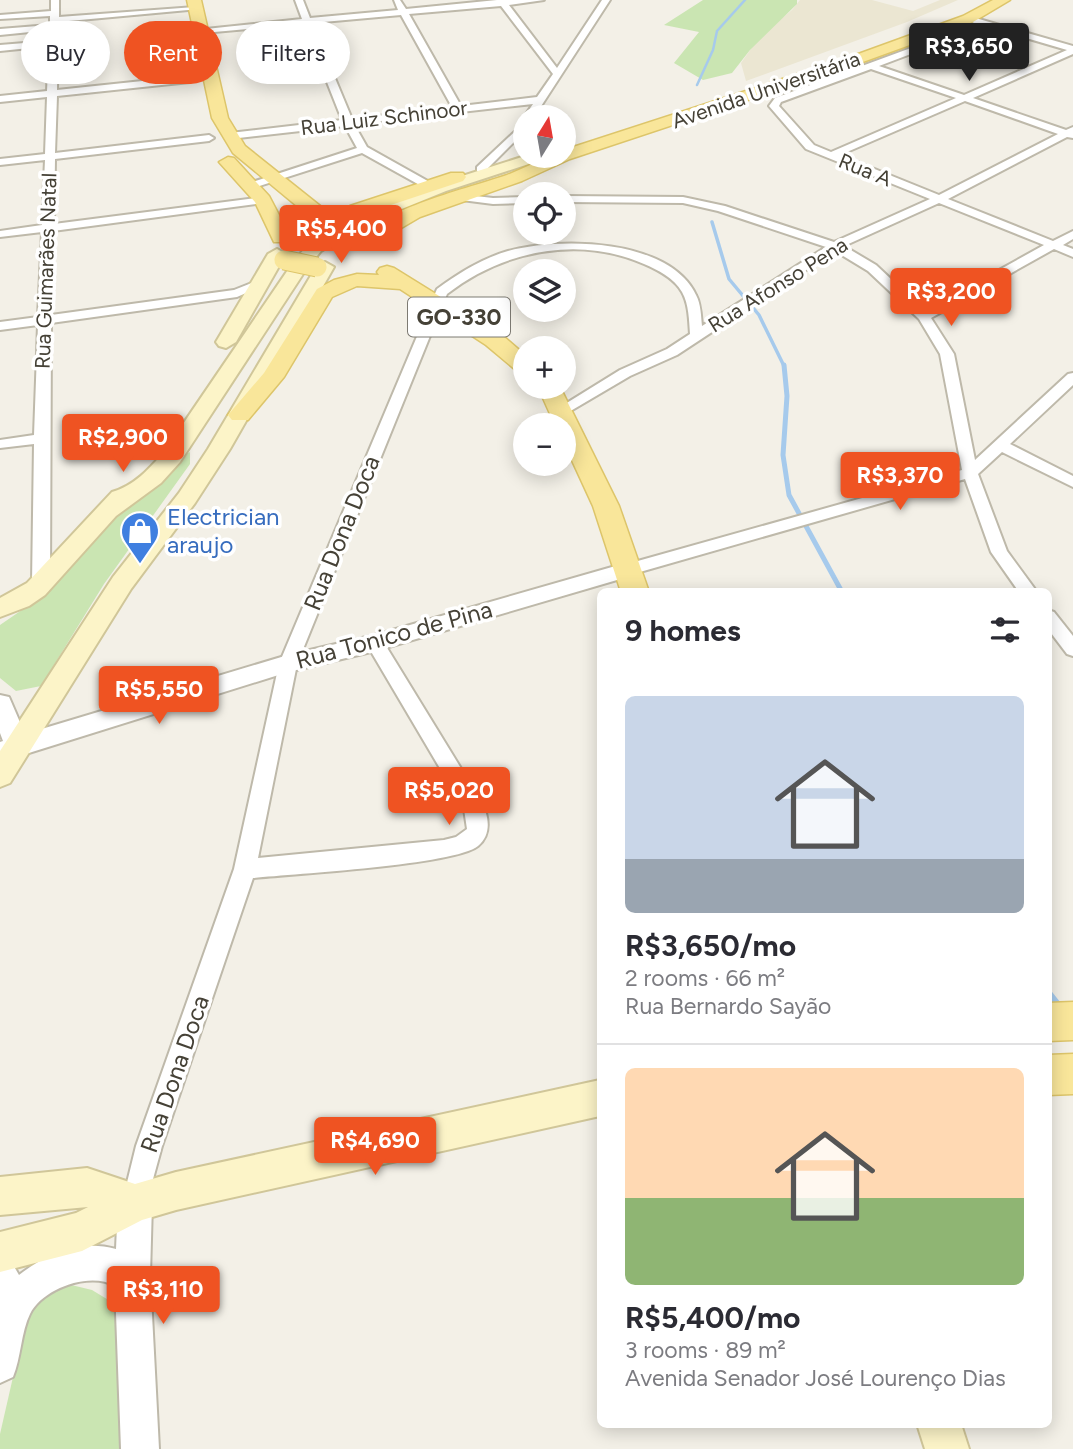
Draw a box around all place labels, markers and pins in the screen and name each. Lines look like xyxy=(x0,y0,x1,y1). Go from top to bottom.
pin: R$3,650 xyxy=(904,24,1034,83)
pin: R$5,400 xyxy=(276,205,406,265)
pin: R$3,200 xyxy=(886,268,1016,328)
pin: R$2,900 xyxy=(58,414,188,474)
pin: R$3,370 xyxy=(835,452,965,512)
place label: Electrician araujo xyxy=(167,502,280,559)
shop icon: Electrician araujo xyxy=(119,510,161,565)
pin: R$5,550 xyxy=(94,666,224,726)
pin: R$5,020 xyxy=(384,768,514,827)
pin: R$4,690 xyxy=(310,1118,440,1177)
pin: R$3,110 xyxy=(98,1266,228,1326)

